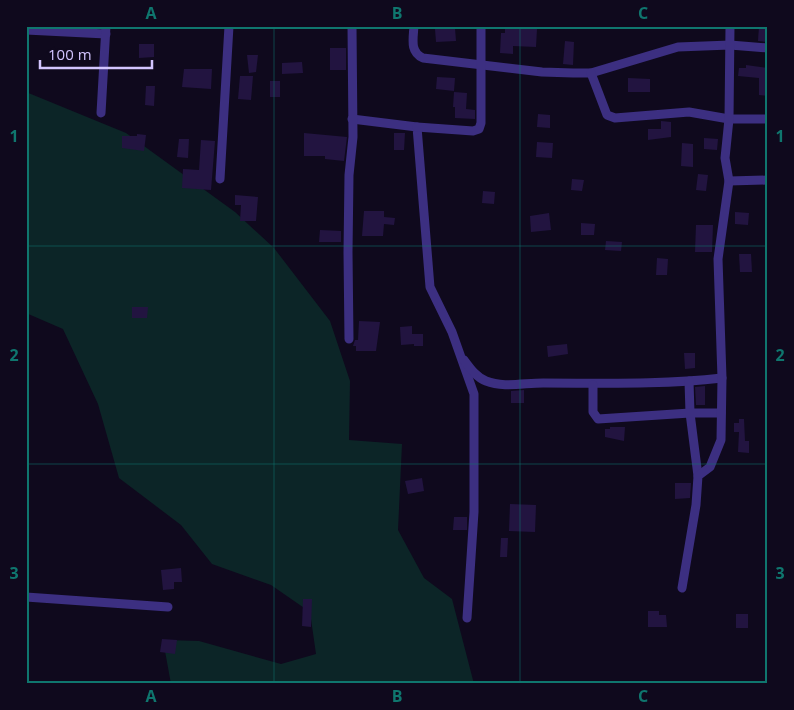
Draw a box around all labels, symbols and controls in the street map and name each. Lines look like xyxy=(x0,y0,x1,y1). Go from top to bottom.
text: A xyxy=(145,2,157,24)
text: B xyxy=(392,2,402,24)
text: C xyxy=(638,2,648,24)
scale bar xyxy=(40,38,152,70)
text: 100 m xyxy=(48,44,92,64)
text: 1 xyxy=(9,125,19,147)
text: 1 xyxy=(775,125,785,147)
text: 2 xyxy=(9,344,19,366)
text: 2 xyxy=(775,344,785,366)
text: 3 xyxy=(9,562,19,584)
text: 3 xyxy=(775,562,785,584)
text: A xyxy=(145,685,157,707)
text: B xyxy=(392,685,402,707)
text: C xyxy=(638,685,648,707)

